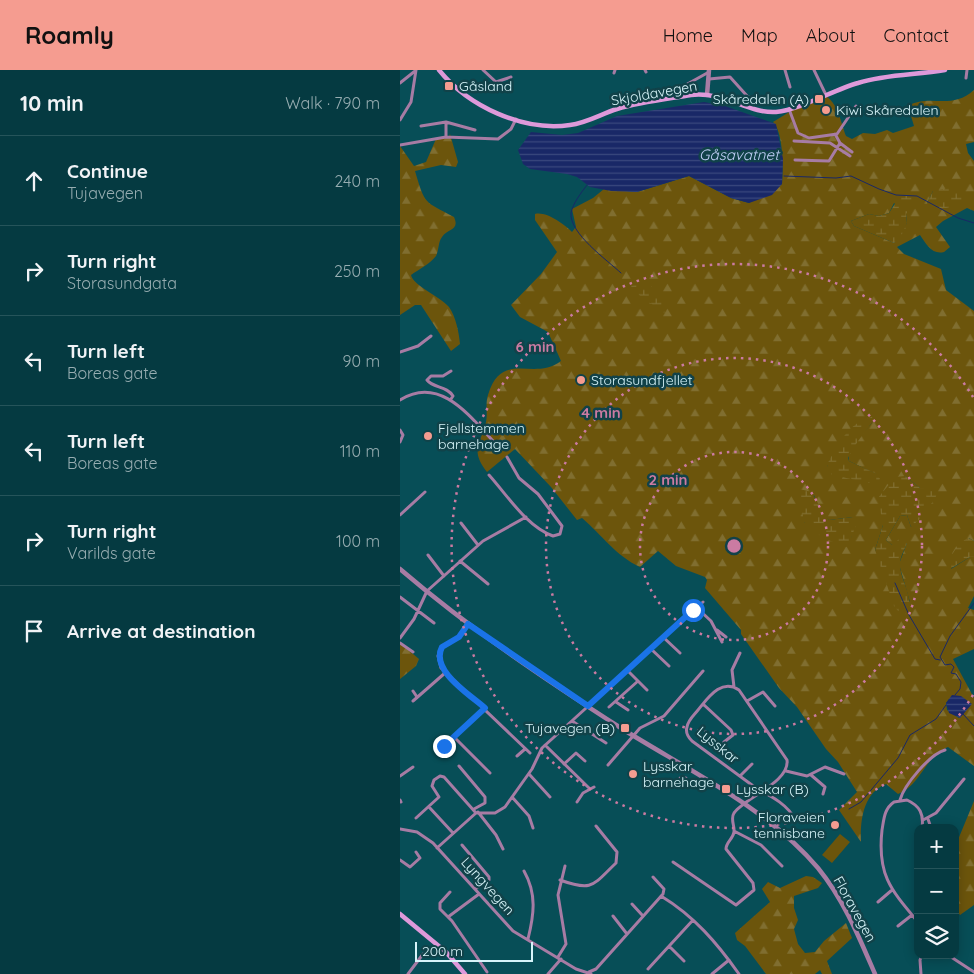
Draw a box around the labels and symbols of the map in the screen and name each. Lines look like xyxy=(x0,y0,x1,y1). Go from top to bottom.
place label: Gåsland xyxy=(459,77,512,95)
street label: Skjoldavegen xyxy=(610,77,698,109)
marker: Gåsland xyxy=(443,80,455,92)
place label: Skåredalen (A) xyxy=(713,90,809,108)
marker: Skåredalen (A) xyxy=(813,93,825,105)
place label: Kiwi Skåredalen xyxy=(836,101,939,119)
marker: Kiwi Skåredalen xyxy=(820,104,832,116)
water label: Gåsavatnet xyxy=(699,145,781,164)
text: 6 min xyxy=(516,337,554,356)
place label: Storasundfjellet xyxy=(591,371,693,389)
marker: Storasundfjellet xyxy=(575,374,587,386)
text: 4 min xyxy=(581,403,621,422)
place label: Fjellstemmen barnehage xyxy=(438,419,525,453)
marker: Fjellstemmen barnehage xyxy=(422,430,434,442)
text: 2 min xyxy=(648,470,688,489)
centre of rings xyxy=(725,537,743,555)
route start xyxy=(682,599,705,622)
place label: Tujavegen (B) xyxy=(525,719,615,737)
marker: Tujavegen (B) xyxy=(619,722,631,734)
street label: Lysskar xyxy=(693,722,743,768)
route end xyxy=(433,735,456,758)
place label: Lysskar barnehage xyxy=(643,757,714,791)
marker: Lysskar barnehage xyxy=(627,768,639,780)
place label: Lysskar (B) xyxy=(736,780,809,798)
marker: Lysskar (B) xyxy=(720,783,732,795)
place label: Floraveien tennisbane xyxy=(754,808,825,842)
marker: Floraveien tennisbane xyxy=(829,819,841,831)
street label: Lyngvegen xyxy=(457,853,519,919)
street label: Floravegen xyxy=(830,873,880,945)
scale bar xyxy=(415,939,532,962)

